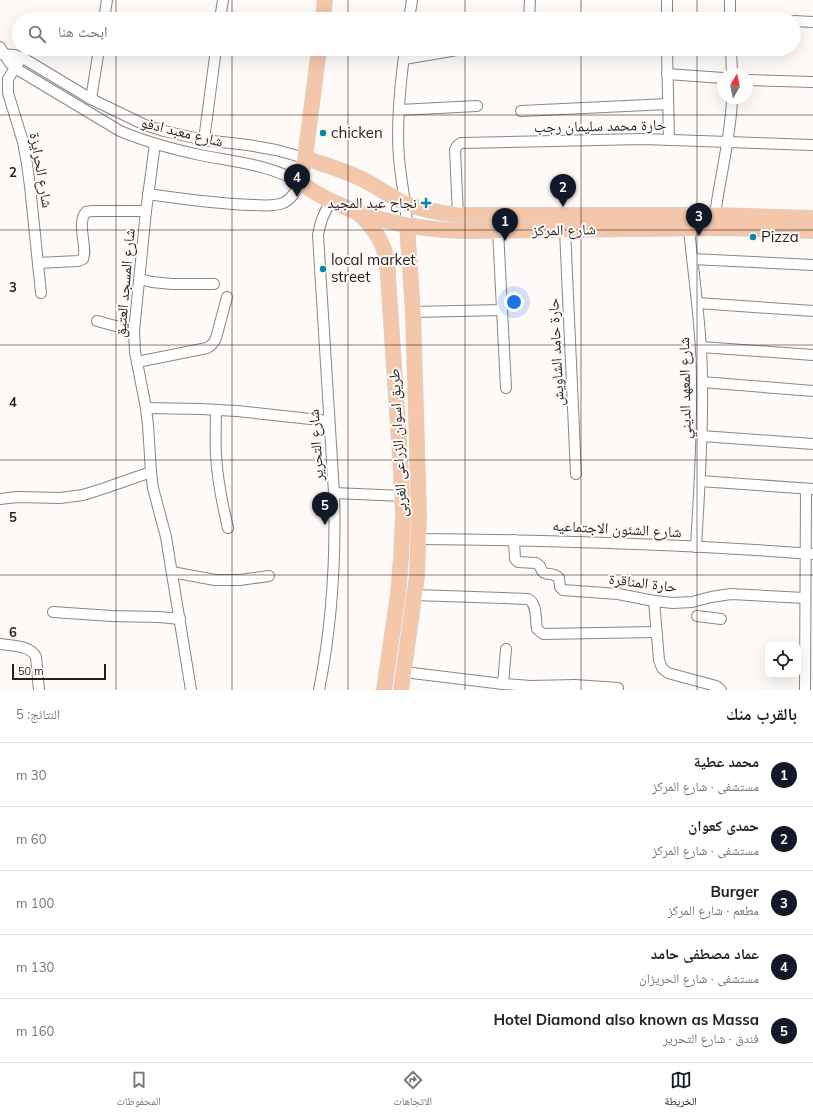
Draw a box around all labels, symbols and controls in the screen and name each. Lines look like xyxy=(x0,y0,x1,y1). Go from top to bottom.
search box xyxy=(12,12,801,56)
text: ابحث هنا xyxy=(58,22,108,41)
icon: search xyxy=(26,23,48,45)
north arrow xyxy=(717,68,753,104)
street label: شارع معبد ادفو xyxy=(139,112,225,152)
street label: حارة محمد سليمان رجب xyxy=(534,115,667,137)
place label: chicken xyxy=(331,123,383,142)
marker: chicken xyxy=(318,128,328,138)
street label: شارع الحرايزة xyxy=(25,131,57,209)
text: 2 xyxy=(9,164,17,180)
pin: 4 xyxy=(284,164,310,197)
pin: 2 xyxy=(550,174,576,207)
place label: نجاح عبد المجيد xyxy=(327,193,417,213)
marker: نجاح عبد المجيد xyxy=(420,197,432,209)
pin: 3 xyxy=(686,203,712,236)
pin: 1 xyxy=(492,208,518,241)
street label: شارع المركز xyxy=(531,219,596,241)
street label: شارع المسجد العتيق xyxy=(110,227,140,339)
place label: Pizza xyxy=(761,227,799,246)
marker: Pizza xyxy=(748,232,758,242)
place label: local market street xyxy=(331,250,416,286)
marker: local market street xyxy=(318,264,328,274)
text: 3 xyxy=(9,279,17,295)
your location xyxy=(504,292,524,312)
street label: حارة حامد الشاويش xyxy=(543,297,569,407)
street label: شارع المعهد الديني xyxy=(674,337,698,439)
street label: طريق اسوان الزراعى الغربى xyxy=(384,368,412,518)
text: 4 xyxy=(9,394,17,410)
street label: شارع التحرير xyxy=(304,408,329,483)
pin: 5 xyxy=(312,492,338,525)
text: 5 xyxy=(9,509,17,525)
street label: شارع الشئون الاجتماعيه xyxy=(552,516,682,542)
street label: حارة المناقرة xyxy=(608,569,679,596)
text: 6 xyxy=(9,624,17,640)
map controls xyxy=(765,642,801,678)
button: locate xyxy=(765,642,801,678)
scale bar xyxy=(12,662,106,681)
text: 50 m xyxy=(18,664,44,678)
text: بالقرب منك xyxy=(726,703,797,724)
text: النتائج: 5 xyxy=(16,706,60,722)
text: محمد عطية xyxy=(694,752,759,771)
text: 30 m xyxy=(16,767,46,783)
text: 1 xyxy=(780,767,788,783)
text: مستشفى · شارع المركز xyxy=(652,778,759,794)
text: حمدى كعوان xyxy=(688,816,759,835)
text: 60 m xyxy=(16,831,46,847)
text: 2 xyxy=(780,831,788,847)
text: مستشفى · شارع المركز xyxy=(652,842,759,858)
text: Burger xyxy=(710,882,759,901)
text: 100 m xyxy=(16,895,54,911)
text: 3 xyxy=(780,895,788,911)
text: مطعم · شارع المركز xyxy=(668,902,759,918)
text: عماد مصطفى حامد xyxy=(651,944,759,963)
text: 130 m xyxy=(16,959,54,975)
text: 4 xyxy=(780,959,788,975)
text: مستشفى · شارع الحريزان xyxy=(639,970,759,986)
text: Hotel Diamond also known as Massa xyxy=(493,1010,759,1029)
text: 160 m xyxy=(16,1023,54,1039)
text: 5 xyxy=(780,1023,788,1039)
text: فندق · شارع التحرير xyxy=(663,1030,759,1046)
tab: المحفوظات xyxy=(116,1069,161,1112)
tab: الاتجاهات xyxy=(393,1069,432,1112)
tab: الخريطة xyxy=(664,1069,697,1112)

